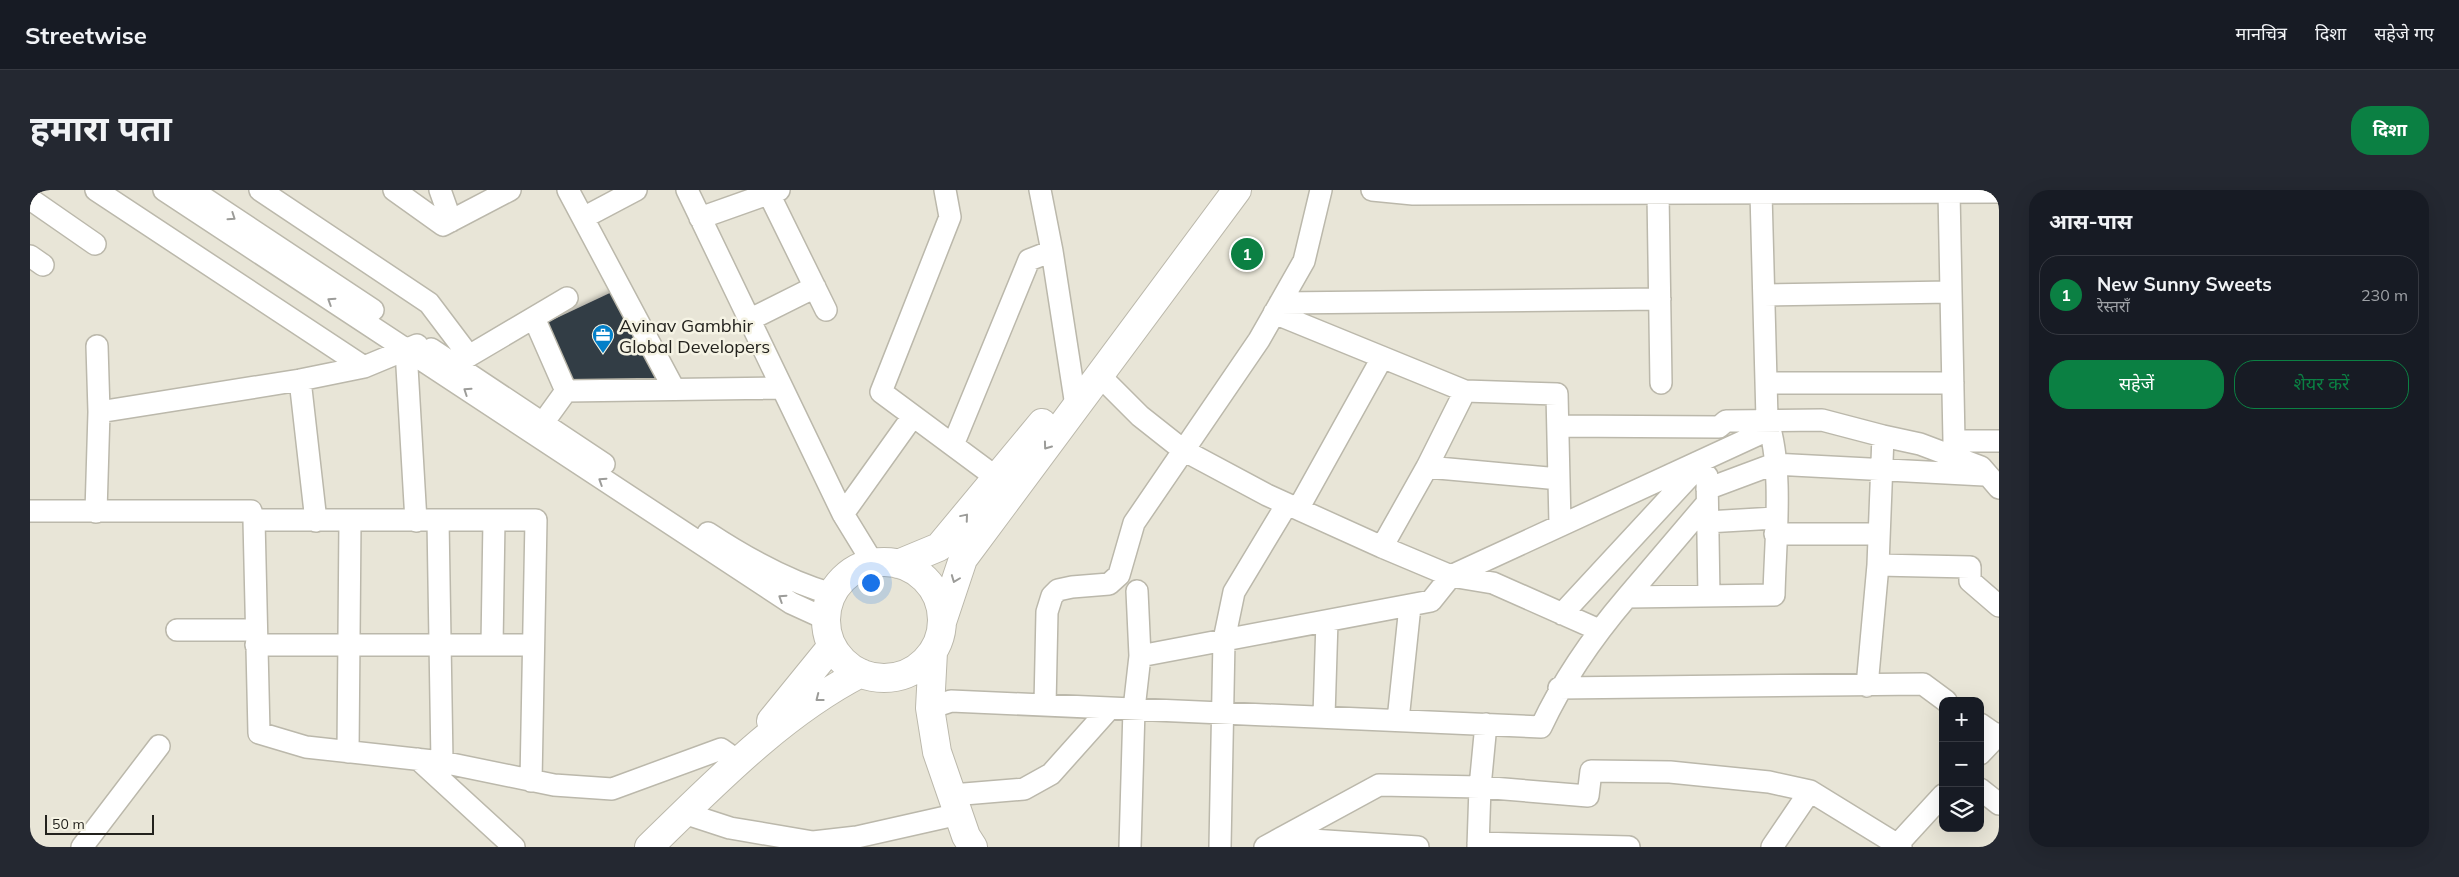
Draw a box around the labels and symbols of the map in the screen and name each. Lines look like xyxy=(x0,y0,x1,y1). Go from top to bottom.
one-way arrow xyxy=(227,211,236,220)
pin: 1 xyxy=(1231,235,1263,273)
one-way arrow xyxy=(328,298,337,307)
place label: Avinav Gambhir Global Developers xyxy=(619,314,770,358)
office icon: Avinav Gambhir Global Developers xyxy=(591,323,615,354)
one-way arrow xyxy=(463,388,472,397)
one-way arrow xyxy=(1044,440,1053,449)
one-way arrow xyxy=(598,477,607,487)
one-way arrow xyxy=(959,514,968,523)
your location xyxy=(858,570,884,596)
one-way arrow xyxy=(951,574,961,583)
one-way arrow xyxy=(779,595,788,604)
one-way arrow xyxy=(816,692,825,700)
scale bar xyxy=(45,812,154,835)

